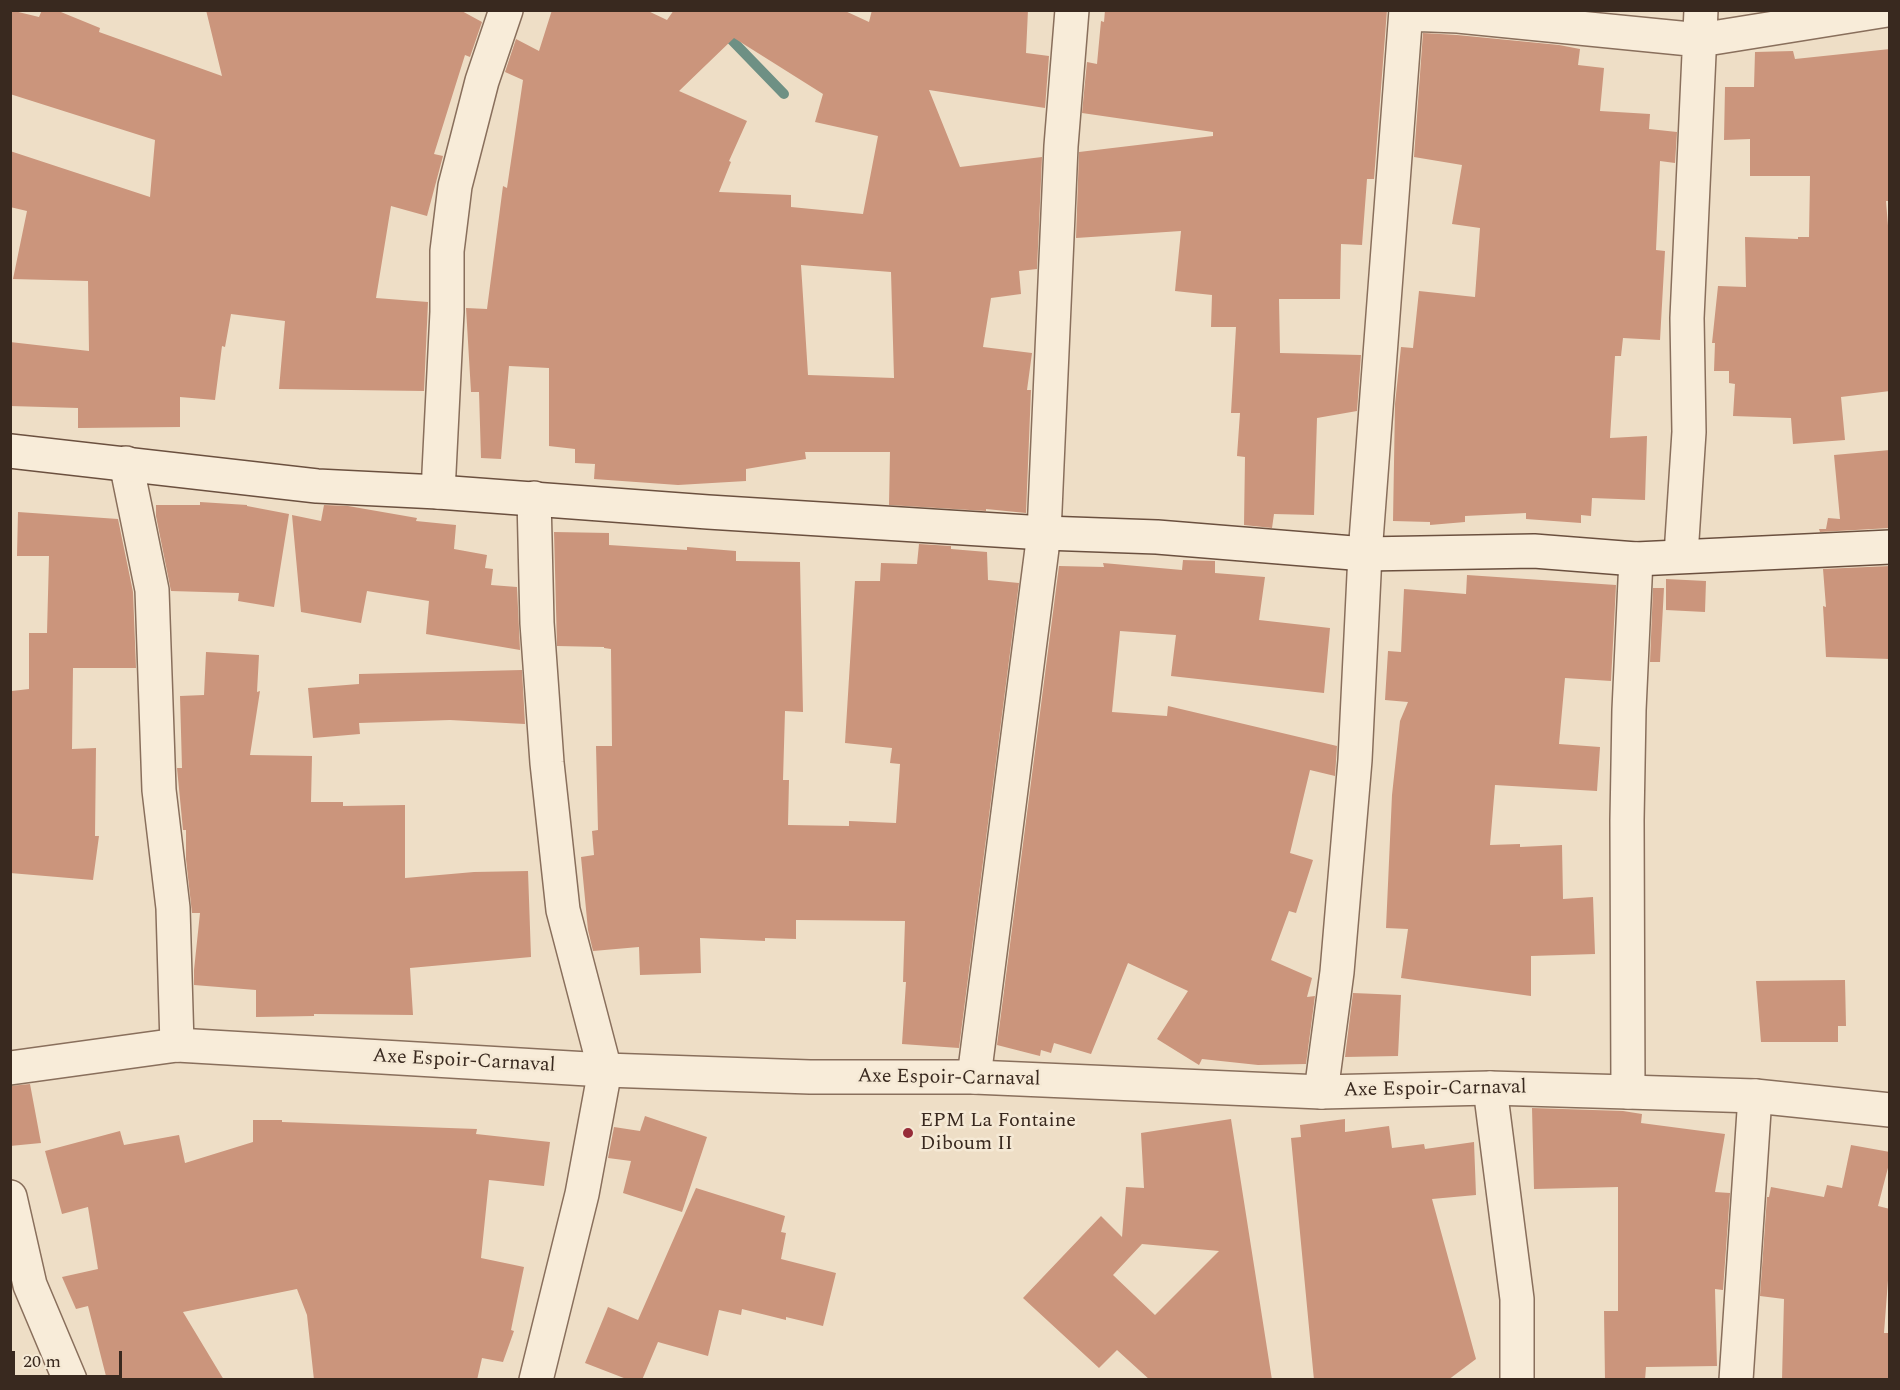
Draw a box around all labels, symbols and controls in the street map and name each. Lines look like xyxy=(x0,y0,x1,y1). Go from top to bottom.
street label: Axe Espoir-Carnaval xyxy=(372,1045,556,1079)
street label: Axe Espoir-Carnaval xyxy=(857,1065,1041,1093)
street label: Axe Espoir-Carnaval xyxy=(1343,1076,1527,1104)
place label: EPM La Fontaine Diboum II xyxy=(920,1110,1076,1157)
marker: EPM La Fontaine Diboum II xyxy=(901,1126,915,1140)
scale bar xyxy=(15,1339,124,1377)
text: 20 m xyxy=(23,1348,61,1375)

